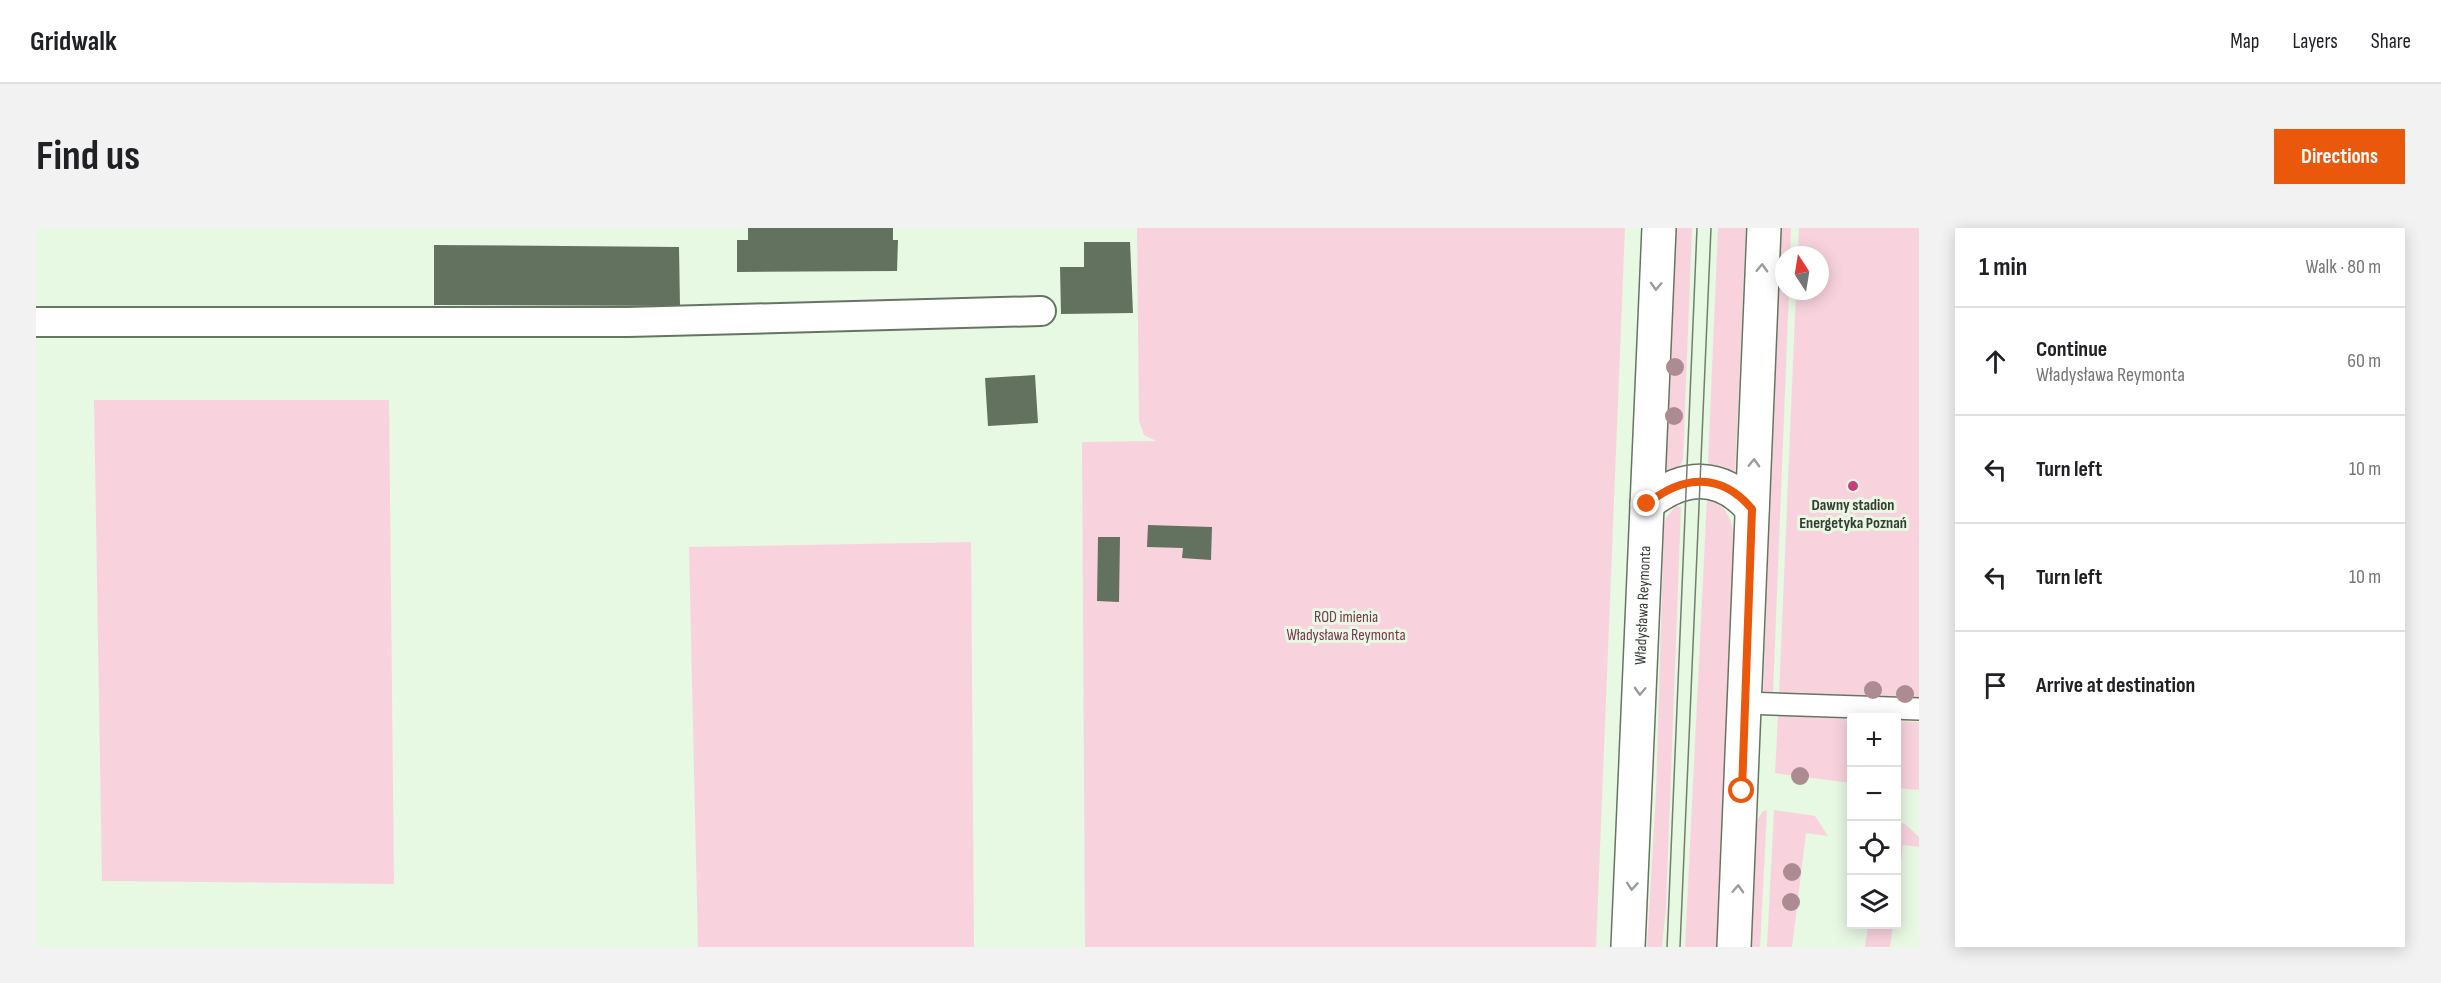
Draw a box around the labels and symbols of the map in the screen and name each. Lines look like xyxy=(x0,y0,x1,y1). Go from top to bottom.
north arrow xyxy=(1775,246,1829,300)
one-way arrow xyxy=(1756,264,1768,273)
one-way arrow xyxy=(1650,282,1663,291)
one-way arrow xyxy=(1748,458,1761,467)
marker: Dawny stadion Energetyka Poznań xyxy=(1846,479,1860,493)
route end xyxy=(1633,490,1659,516)
place label: Dawny stadion Energetyka Poznań xyxy=(1799,496,1907,533)
street label: Władysława Reymonta xyxy=(1631,545,1655,665)
park label: ROD imienia Władysława Reymonta xyxy=(1286,608,1406,645)
one-way arrow xyxy=(1634,687,1646,696)
route start xyxy=(1728,777,1754,803)
one-way arrow xyxy=(1625,881,1638,890)
one-way arrow xyxy=(1731,884,1744,893)

